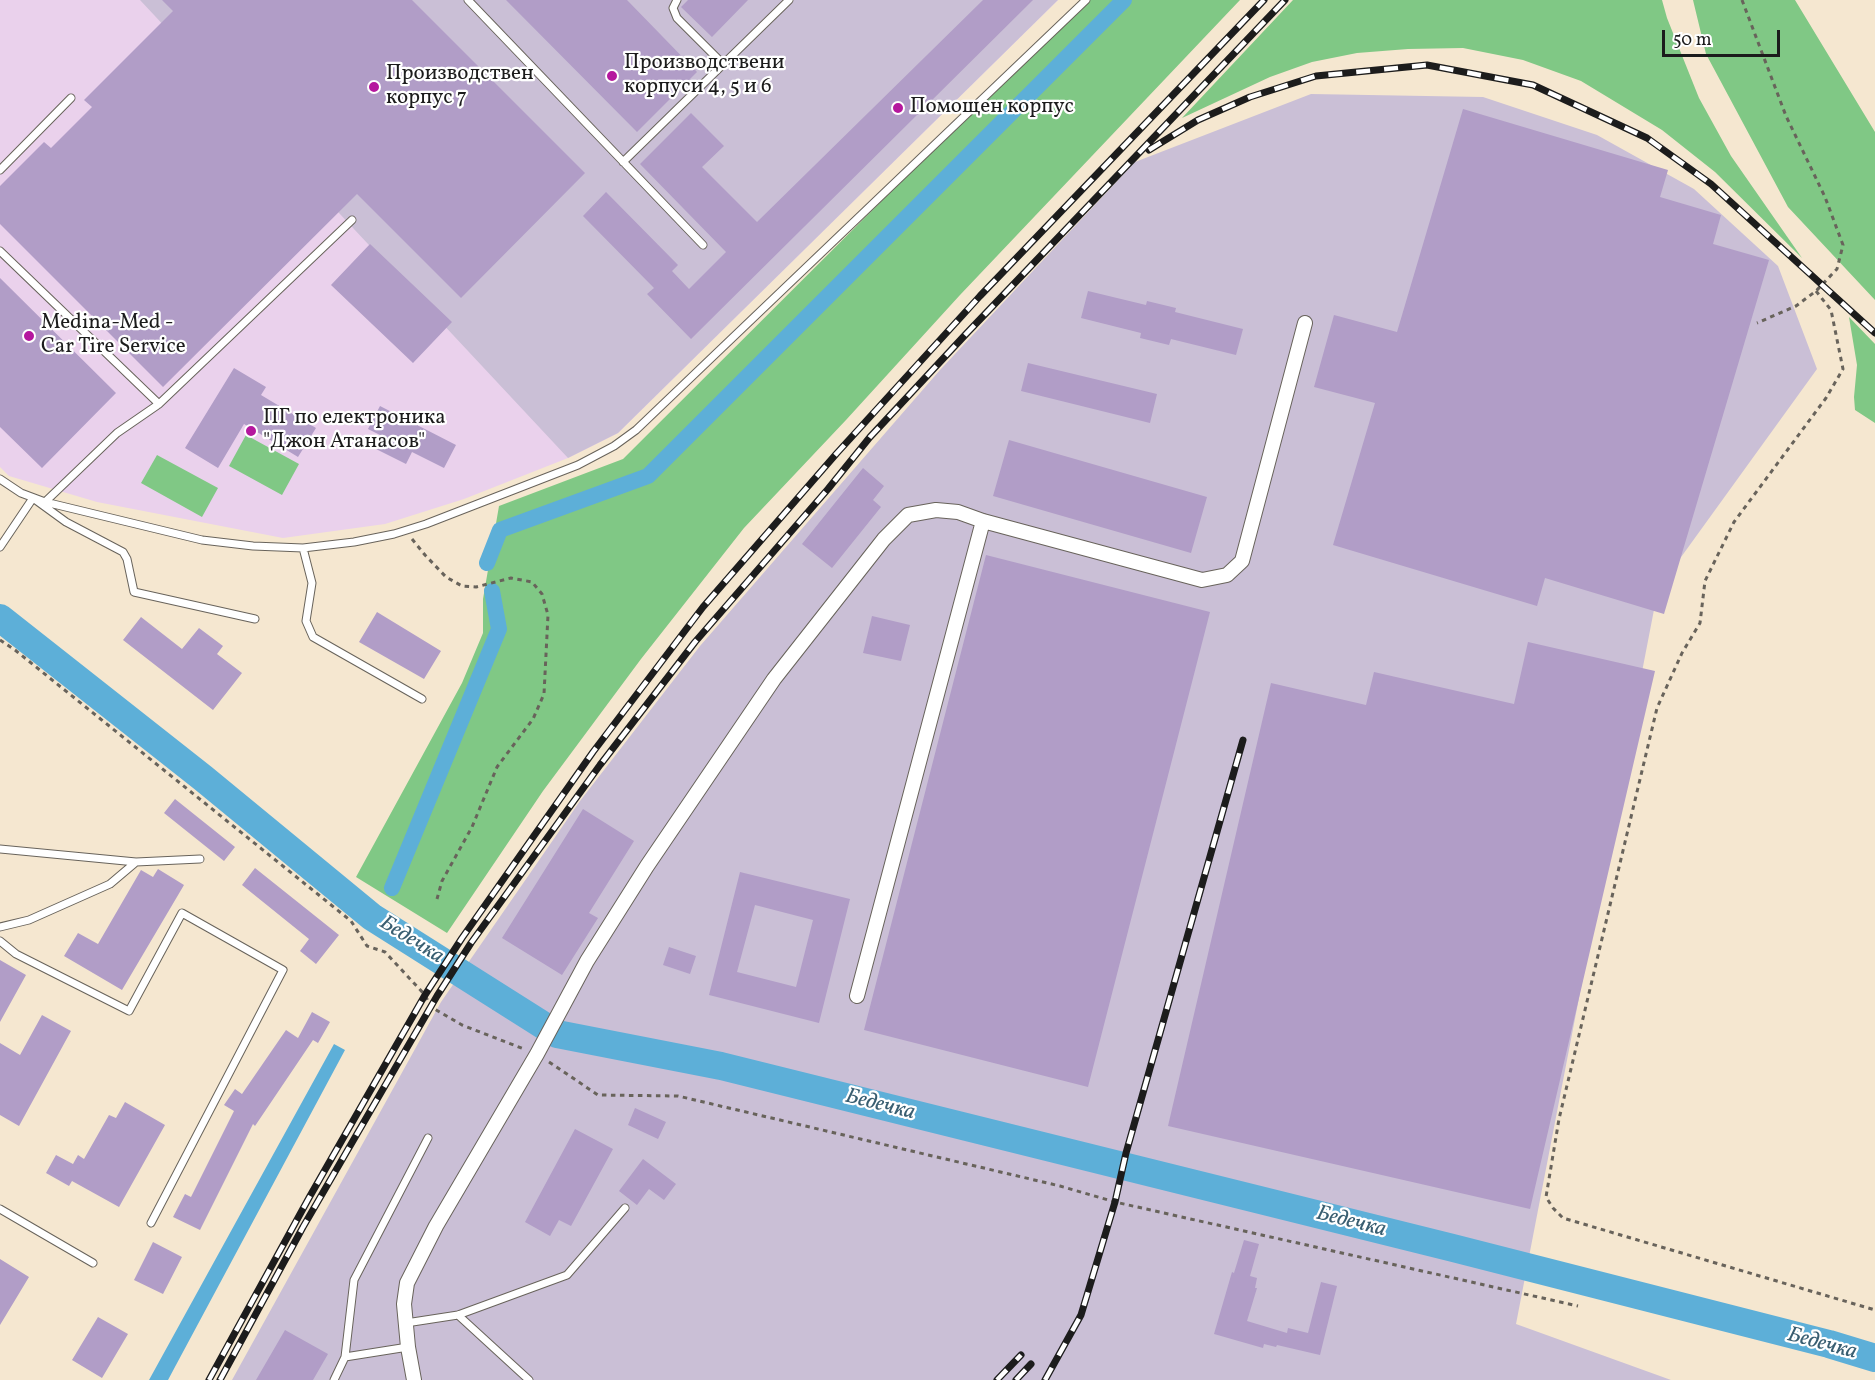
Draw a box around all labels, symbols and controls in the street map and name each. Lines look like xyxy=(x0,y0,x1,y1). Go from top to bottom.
scale bar xyxy=(1665,18,1784,56)
text: 50 m xyxy=(1673,28,1712,53)
place label: Производствени корпуси 4, 5 и 6 xyxy=(624,51,785,101)
place label: Производствeн корпус 7 xyxy=(386,62,534,112)
marker: Производствени корпуси 4, 5 и 6 xyxy=(605,69,619,83)
marker: Производствeн корпус 7 xyxy=(367,80,381,94)
place label: Помощен корпус xyxy=(910,95,1074,121)
marker: Помощен корпус xyxy=(891,101,905,115)
place label: Medina-Med - Car Tire Service xyxy=(41,311,186,361)
marker: Medina-Med - Car Tire Service xyxy=(22,329,36,343)
place label: ПГ по електроника "Джон Атанасов" xyxy=(263,406,446,456)
marker: ПГ по електроника "Джон Атанасов" xyxy=(244,424,258,438)
water label: Бедечка xyxy=(374,911,448,971)
water label: Бедечка xyxy=(843,1085,917,1127)
water label: Бедечка xyxy=(1314,1202,1388,1244)
water label: Бедечка xyxy=(1784,1323,1860,1367)

